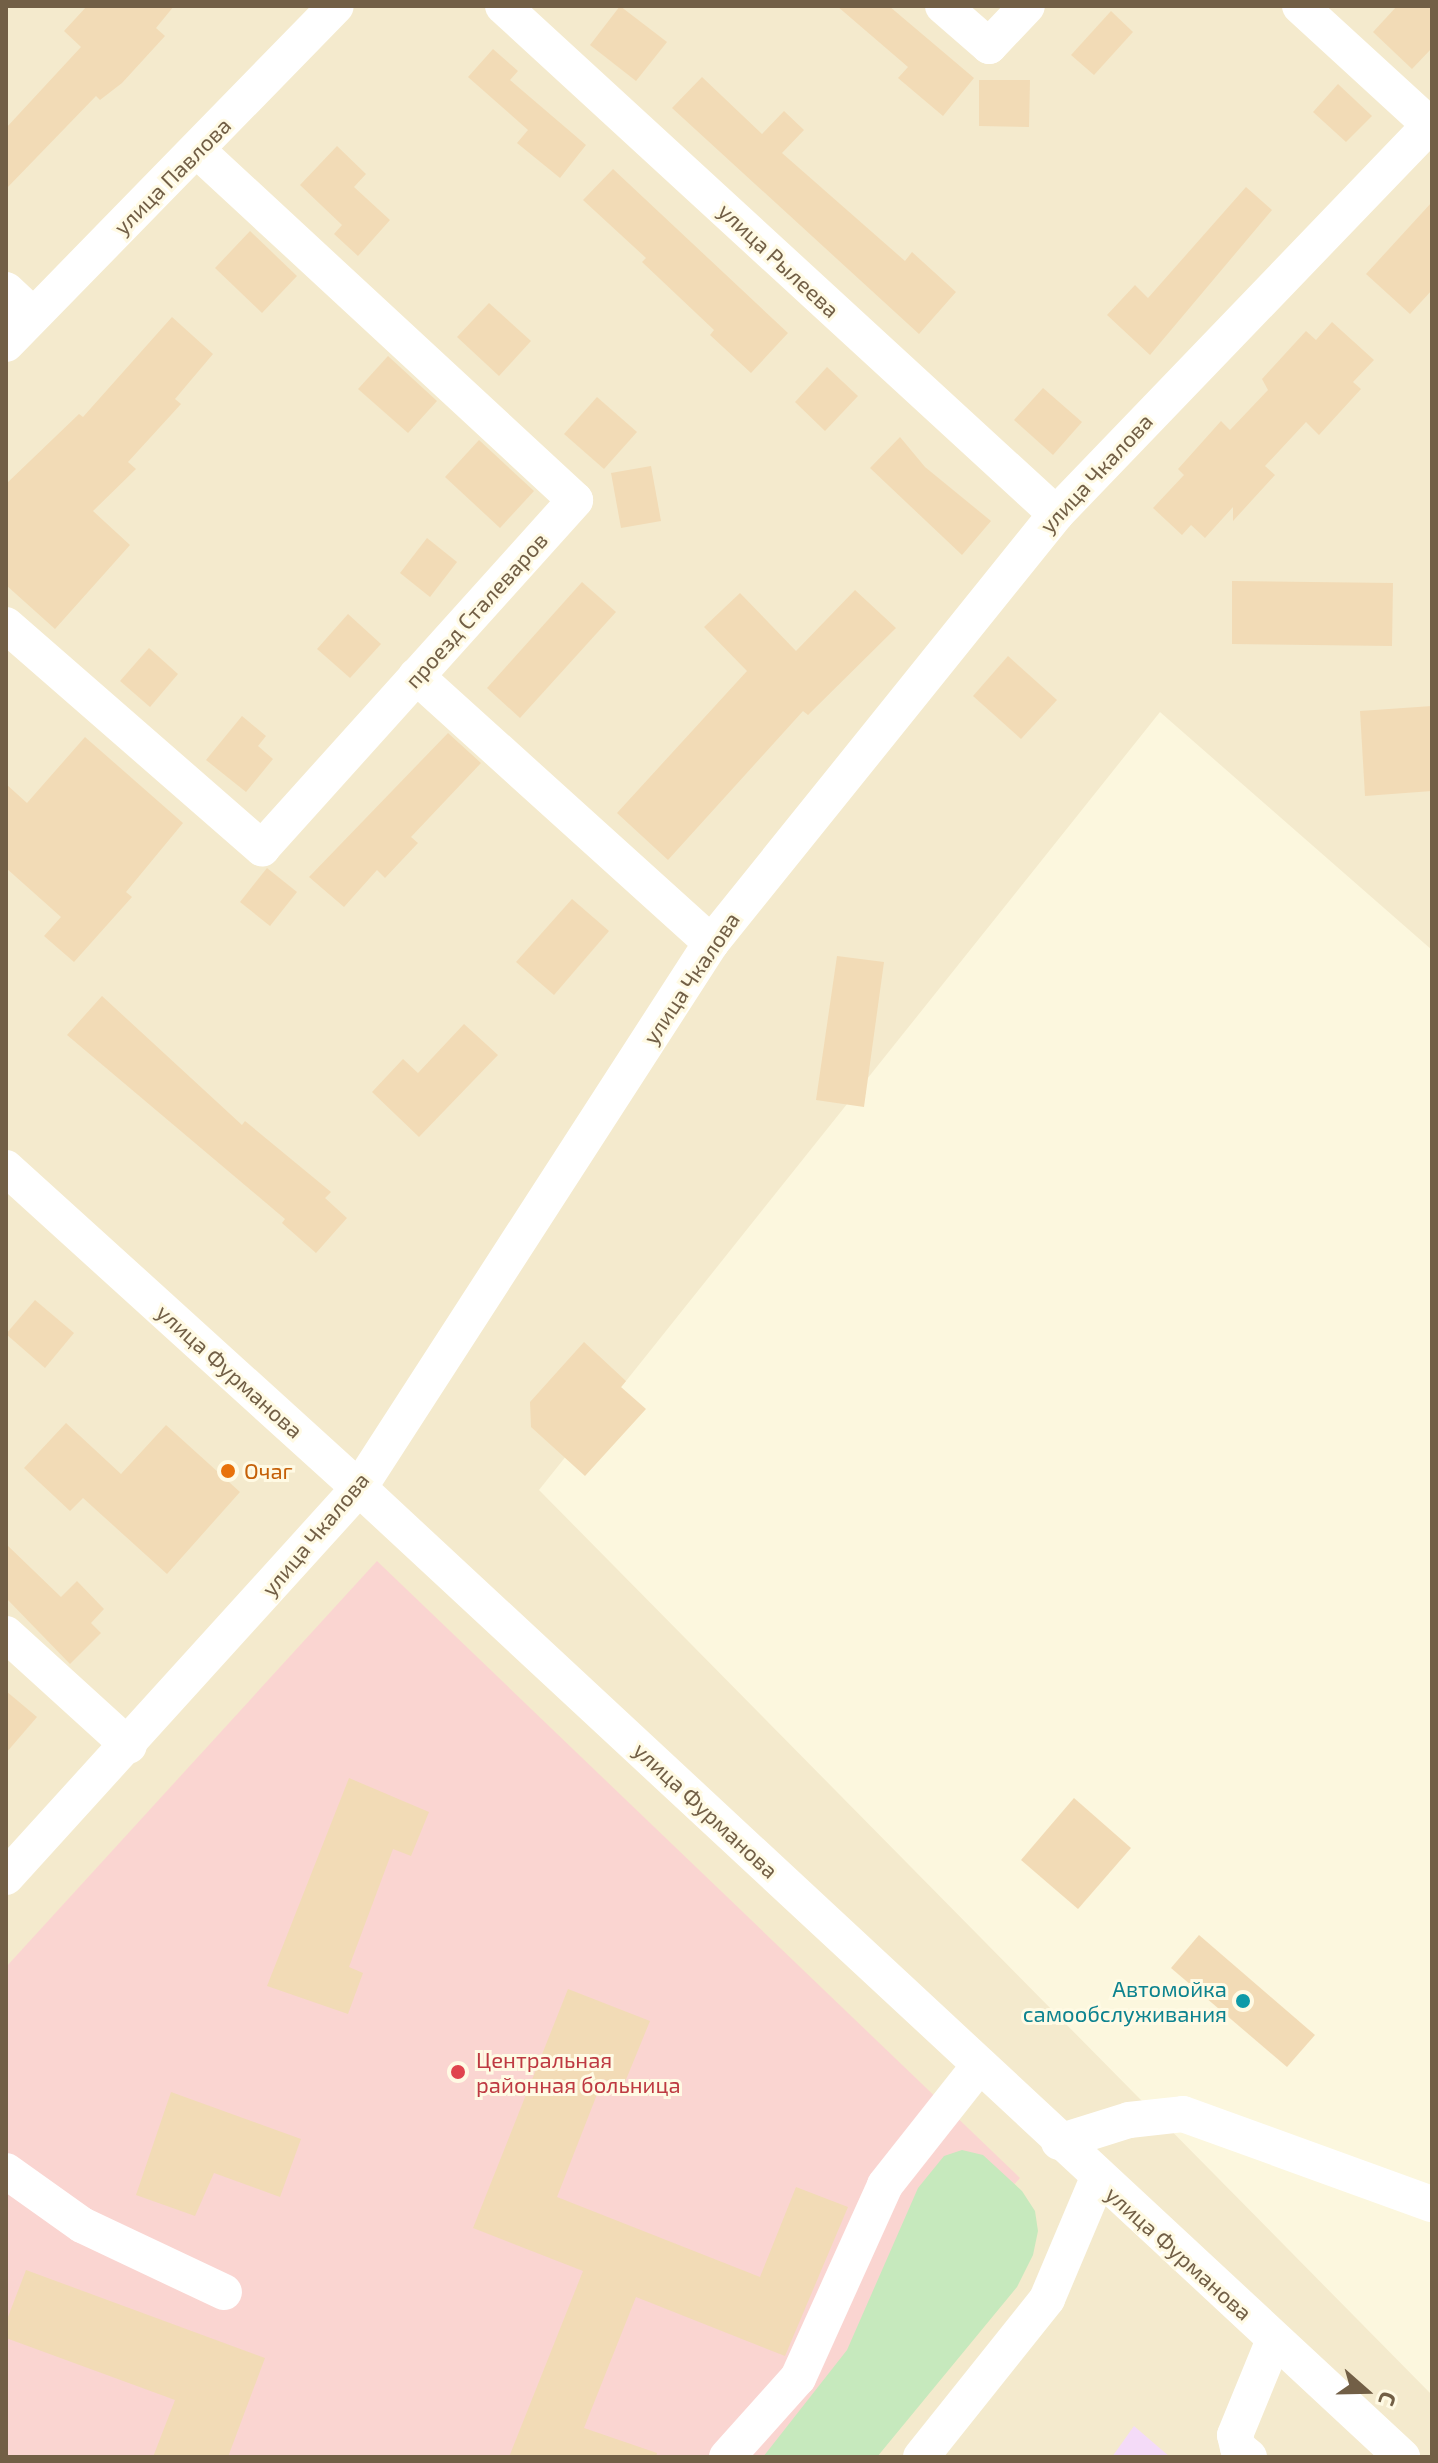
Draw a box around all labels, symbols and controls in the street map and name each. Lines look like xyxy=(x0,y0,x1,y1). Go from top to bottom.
street label: улица Павлова xyxy=(108,112,236,240)
street label: улица Рылеева xyxy=(713,197,845,323)
street label: улица Чкалова xyxy=(1034,408,1158,538)
street label: проезд Сталеваров xyxy=(399,527,553,693)
street label: улица Чкалова xyxy=(637,907,745,1049)
street label: улица Фурманова xyxy=(152,1299,308,1443)
place label: Очаг xyxy=(244,1458,293,1484)
marker: Очаг xyxy=(219,1462,237,1480)
street label: улица Чкалова xyxy=(256,1467,374,1601)
street label: улица Фурманова xyxy=(629,1736,783,1884)
place label: Автомойка самообслуживания xyxy=(1023,1975,1227,2026)
marker: Автомойка самообслуживания xyxy=(1234,1992,1252,2010)
place label: Центральная районная больница xyxy=(476,2046,681,2098)
marker: Центральная районная больница xyxy=(447,2061,469,2083)
street label: улица Фурманова xyxy=(1101,2181,1257,2325)
north arrow xyxy=(1326,2351,1406,2431)
text: С xyxy=(1374,2389,1403,2410)

